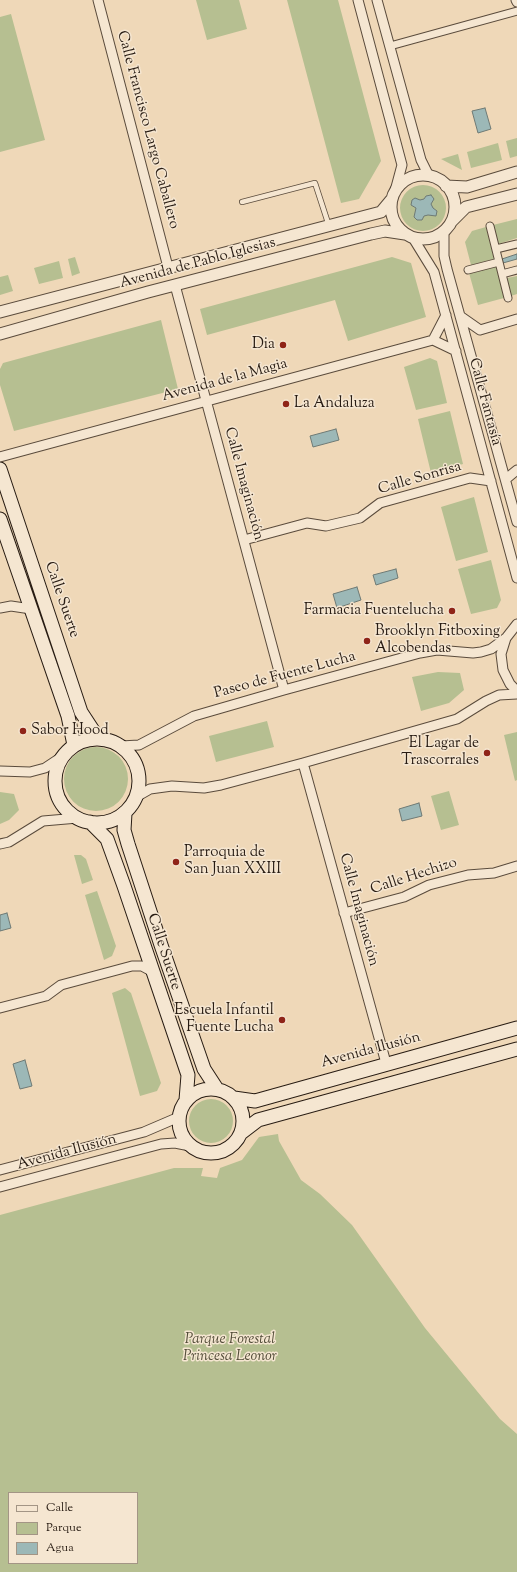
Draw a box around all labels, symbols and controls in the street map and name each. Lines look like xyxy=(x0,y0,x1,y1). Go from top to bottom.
street label: Calle Francisco Largo Caballero xyxy=(112,29,182,231)
street label: Avenida de Pablo Iglesias xyxy=(118,235,278,293)
place label: Dia xyxy=(252,336,275,354)
marker: Dia xyxy=(278,340,288,350)
street label: Avenida de la Magia xyxy=(160,356,290,406)
street label: Calle Fantasía xyxy=(464,356,504,448)
place label: La Andaluza xyxy=(294,395,375,413)
marker: La Andaluza xyxy=(281,399,291,409)
street label: Calle Imaginación xyxy=(219,425,267,543)
street label: Calle Sonrisa xyxy=(376,459,464,499)
street label: Calle Suerte xyxy=(40,559,82,641)
place label: Farmacia Fuentelucha xyxy=(304,602,444,620)
marker: Farmacia Fuentelucha xyxy=(447,606,457,616)
place label: Brooklyn Fitboxing Alcobendas xyxy=(375,623,500,658)
marker: Brooklyn Fitboxing Alcobendas xyxy=(362,636,372,646)
street label: Paseo de Fuente Lucha xyxy=(212,648,358,704)
place label: Sabor Hood xyxy=(31,722,109,740)
marker: Sabor Hood xyxy=(18,726,28,736)
place label: El Lagar de Trascorrales xyxy=(401,735,479,770)
marker: El Lagar de Trascorrales xyxy=(482,748,492,758)
place label: Parroquia de San Juan XXIII xyxy=(184,844,281,879)
street label: Calle Imaginación xyxy=(334,851,382,969)
street label: Calle Hechizo xyxy=(369,855,459,899)
marker: Parroquia de San Juan XXIII xyxy=(171,857,181,867)
street label: Calle Suerte xyxy=(142,911,184,993)
place label: Escuela Infantil Fuente Lucha xyxy=(174,1002,274,1037)
marker: Escuela Infantil Fuente Lucha xyxy=(277,1015,287,1025)
street label: Avenida Ilusión xyxy=(319,1029,423,1073)
street label: Avenida Ilusión xyxy=(15,1131,119,1175)
park label: Parque Forestal Princesa Leonor xyxy=(183,1331,277,1366)
legend xyxy=(8,1492,138,1564)
text: Calle xyxy=(46,1499,73,1517)
text: Parque xyxy=(46,1519,82,1537)
text: Agua xyxy=(46,1539,74,1557)

